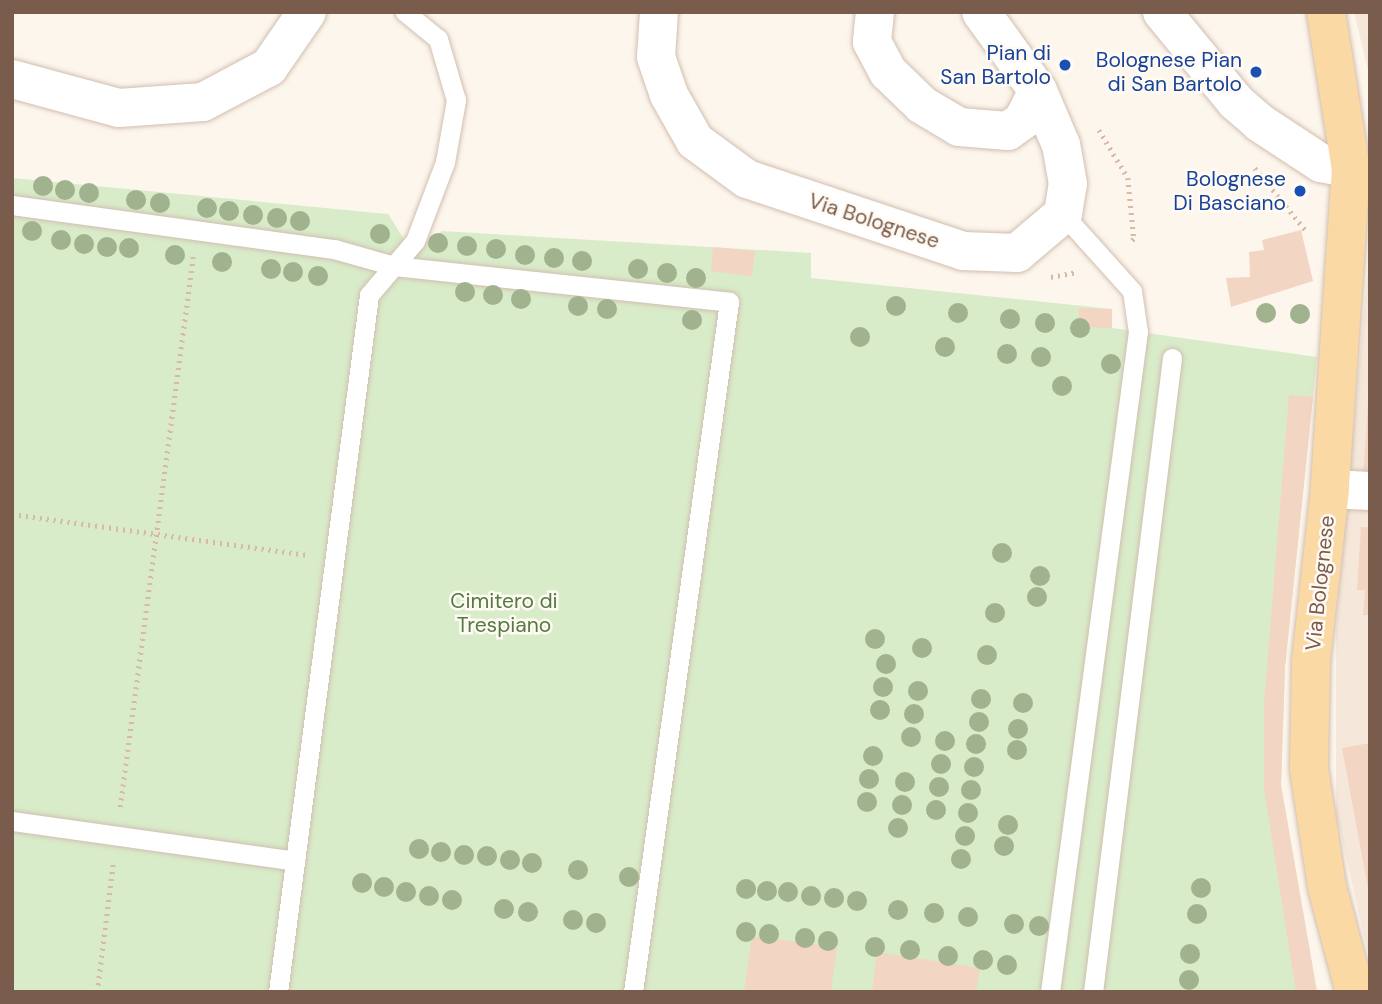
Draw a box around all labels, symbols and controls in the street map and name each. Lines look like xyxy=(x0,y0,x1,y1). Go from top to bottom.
place label: Pian di San Bartolo xyxy=(940,40,1051,90)
place label: Bolognese Pian di San Bartolo xyxy=(1096,47,1242,97)
marker: Pian di San Bartolo xyxy=(1057,57,1073,73)
marker: Bolognese Pian di San Bartolo xyxy=(1248,64,1264,80)
place label: Bolognese Di Basciano xyxy=(1173,166,1286,216)
marker: Bolognese Di Basciano xyxy=(1292,183,1308,199)
street label: Via Bolognese xyxy=(805,188,943,254)
street label: Via Bolognese xyxy=(1300,514,1340,652)
park label: Cimitero di Trespiano xyxy=(450,588,558,638)

